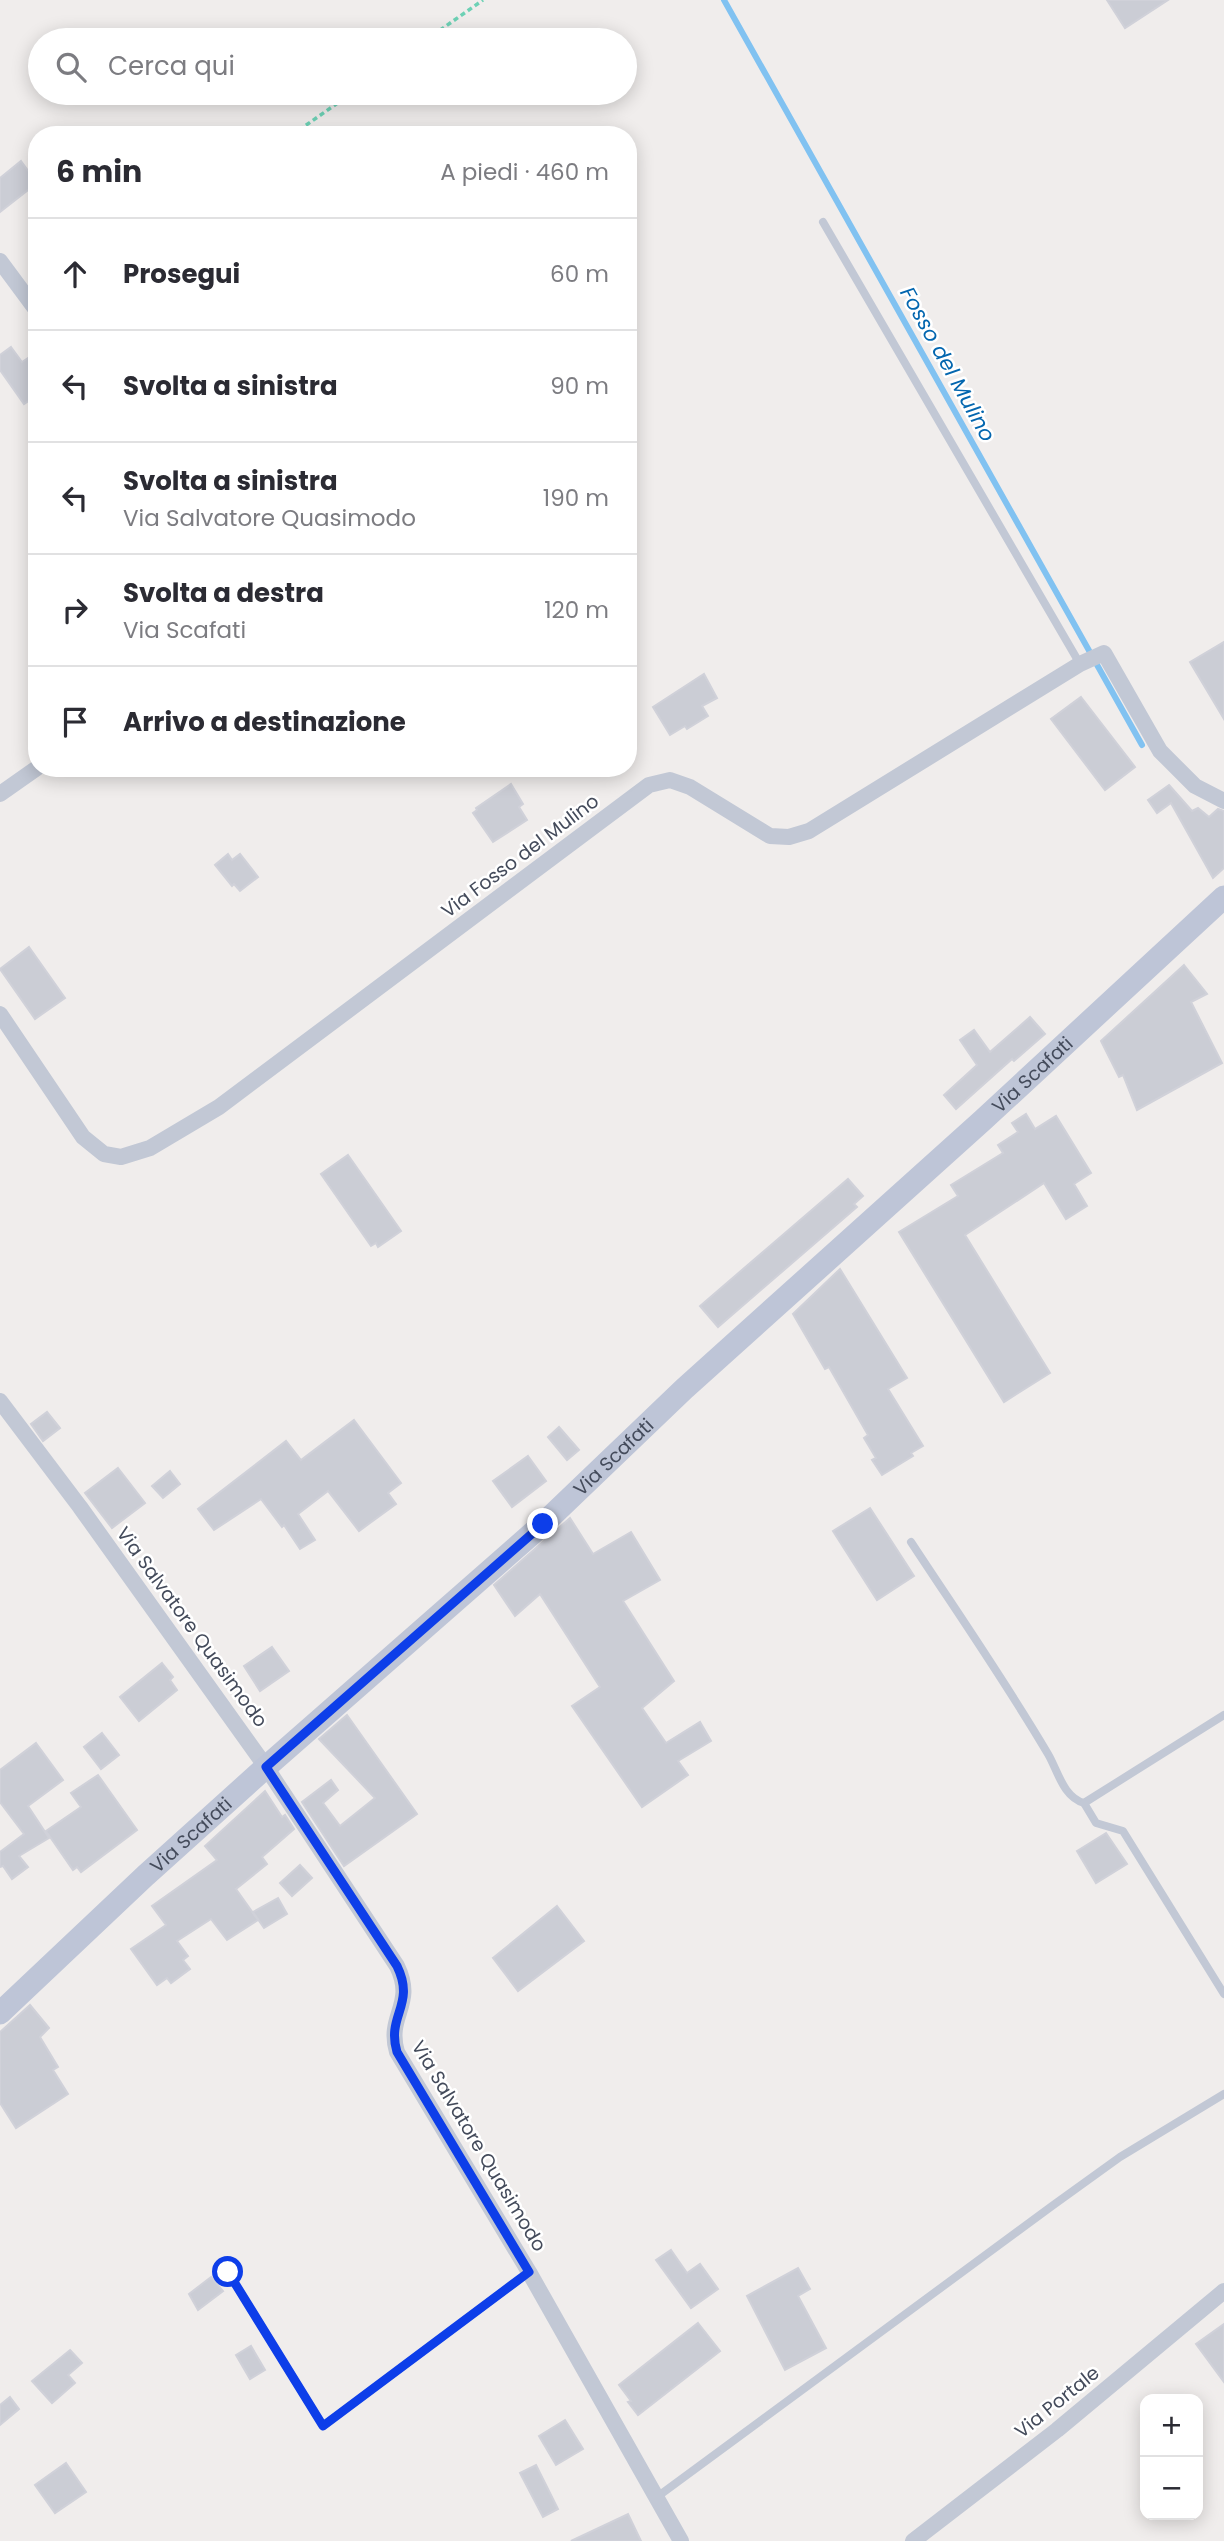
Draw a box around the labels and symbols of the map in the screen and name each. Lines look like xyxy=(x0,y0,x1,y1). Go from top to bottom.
water label: Fosso del Mulino xyxy=(893,281,1003,447)
street label: Via Fosso del Mulino xyxy=(436,788,604,924)
street label: Via Scafati xyxy=(985,1030,1079,1119)
street label: Via Scafati xyxy=(567,1412,659,1502)
route end xyxy=(527,1508,558,1539)
street label: Via Salvatore Quasimodo xyxy=(110,1521,274,1733)
street label: Via Scafati xyxy=(144,1791,238,1879)
street label: Via Salvatore Quasimodo xyxy=(405,2035,553,2257)
route start xyxy=(212,2256,243,2287)
street label: Via Portale xyxy=(1009,2359,1105,2445)

